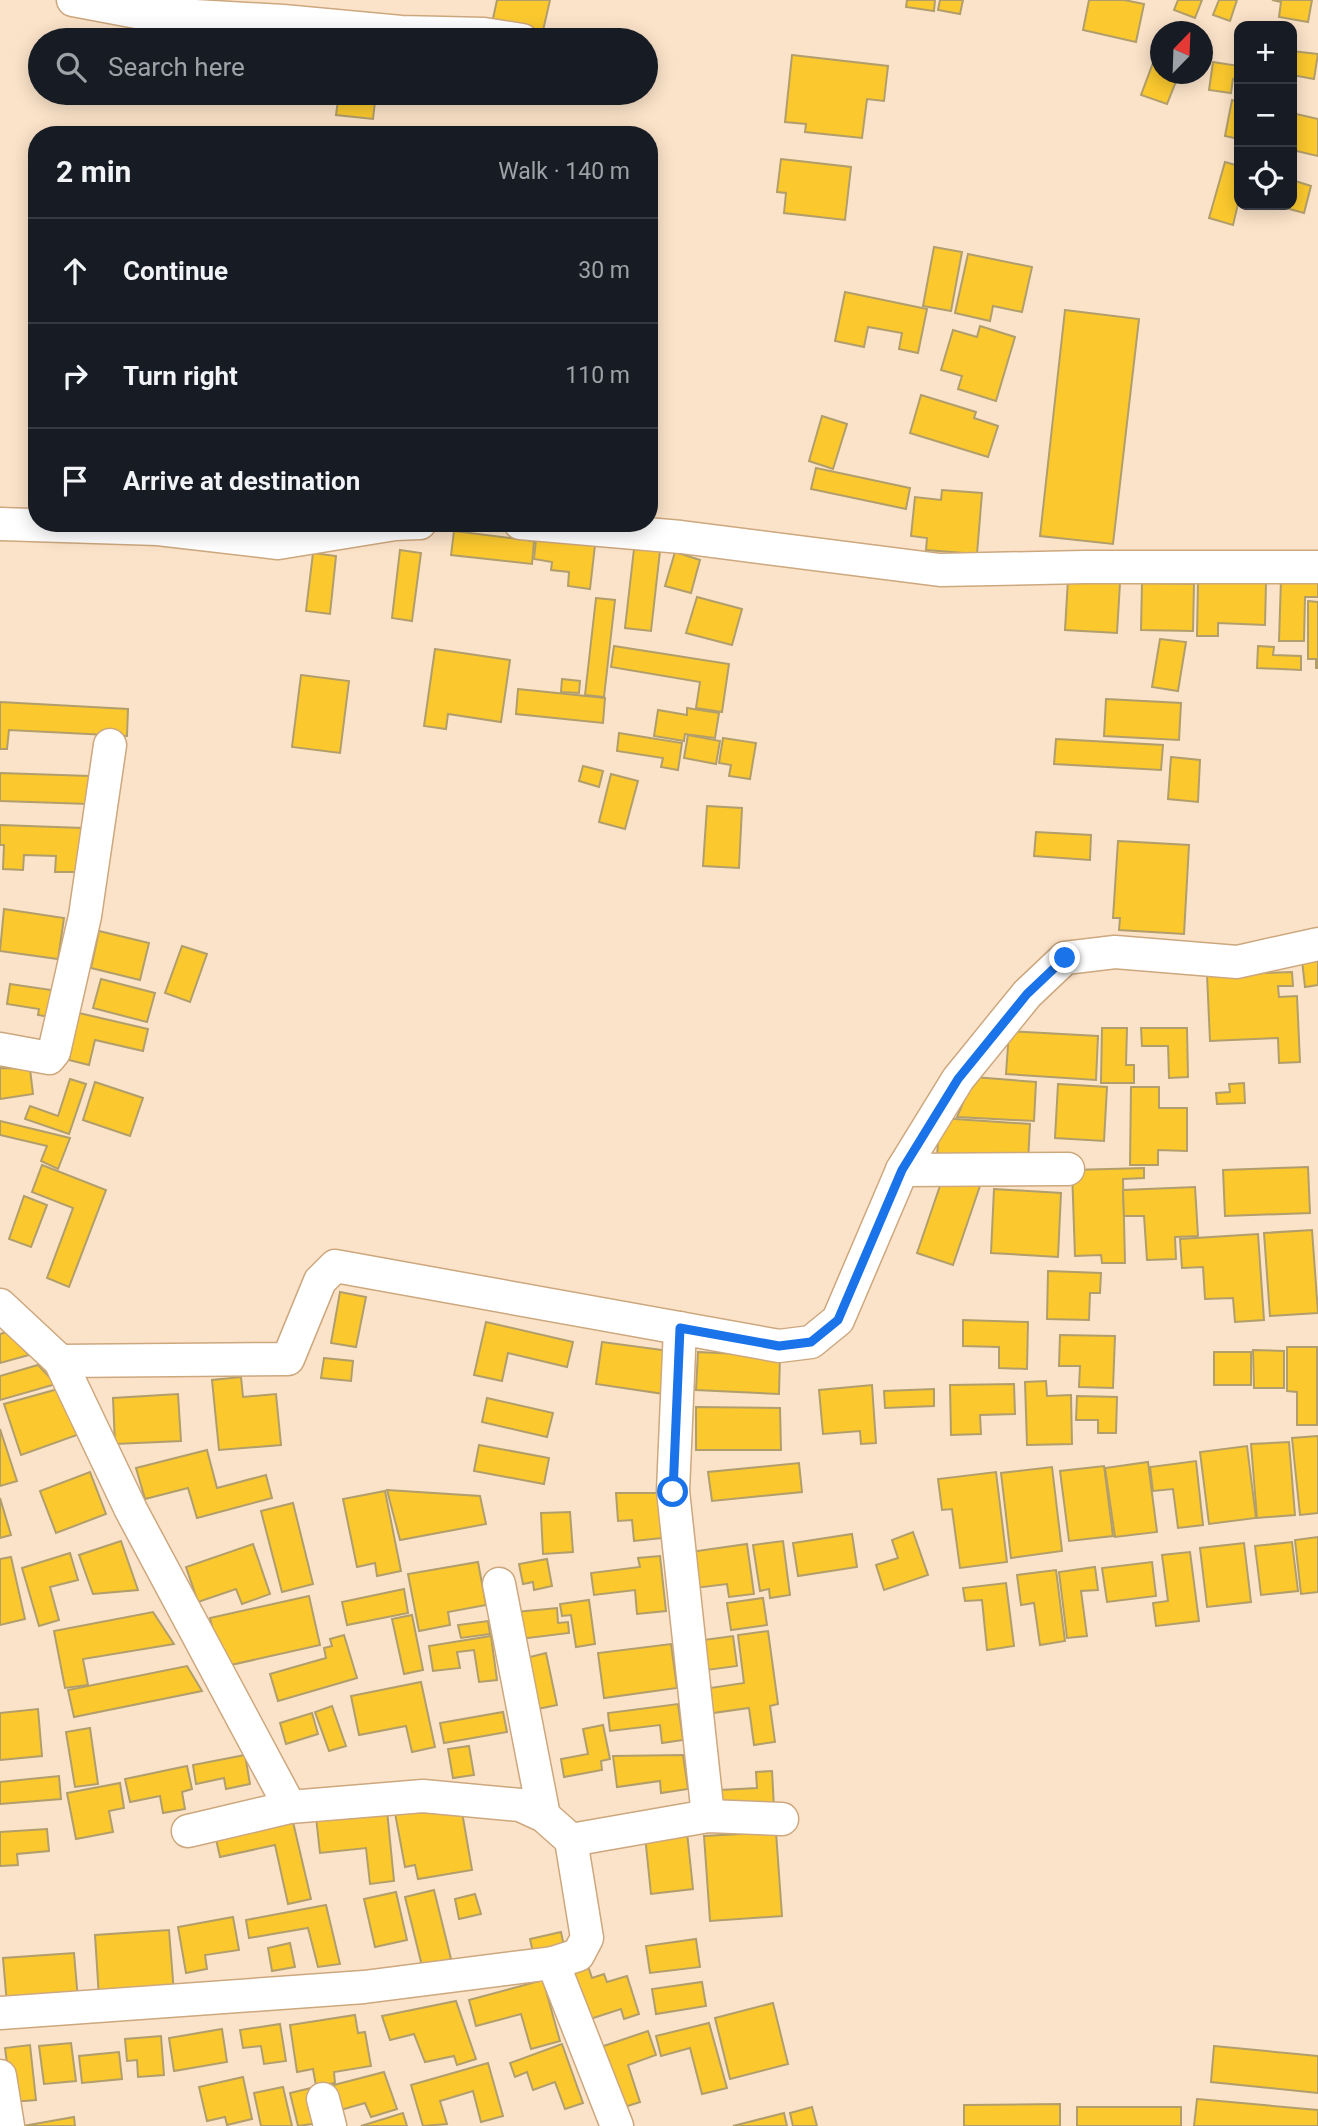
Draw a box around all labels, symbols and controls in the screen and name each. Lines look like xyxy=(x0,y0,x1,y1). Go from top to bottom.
north arrow xyxy=(1150,21,1213,84)
map controls xyxy=(1234,21,1297,210)
button: + xyxy=(1234,21,1297,84)
search box xyxy=(28,28,658,105)
icon: search xyxy=(52,48,90,86)
text: Search here xyxy=(108,52,245,82)
button: − xyxy=(1234,84,1297,147)
button: locate xyxy=(1234,147,1297,210)
text: 2 min xyxy=(56,154,131,189)
text: Walk · 140 m xyxy=(498,158,630,185)
icon: ahead xyxy=(56,252,94,290)
text: Continue xyxy=(123,256,228,286)
text: 30 m xyxy=(578,257,630,284)
icon: right xyxy=(56,357,94,395)
text: Turn right xyxy=(123,361,238,391)
text: 110 m xyxy=(565,362,630,389)
icon: arrive xyxy=(56,462,94,500)
text: Arrive at destination xyxy=(123,466,360,496)
route end xyxy=(1049,942,1080,973)
route start xyxy=(657,1476,688,1507)

